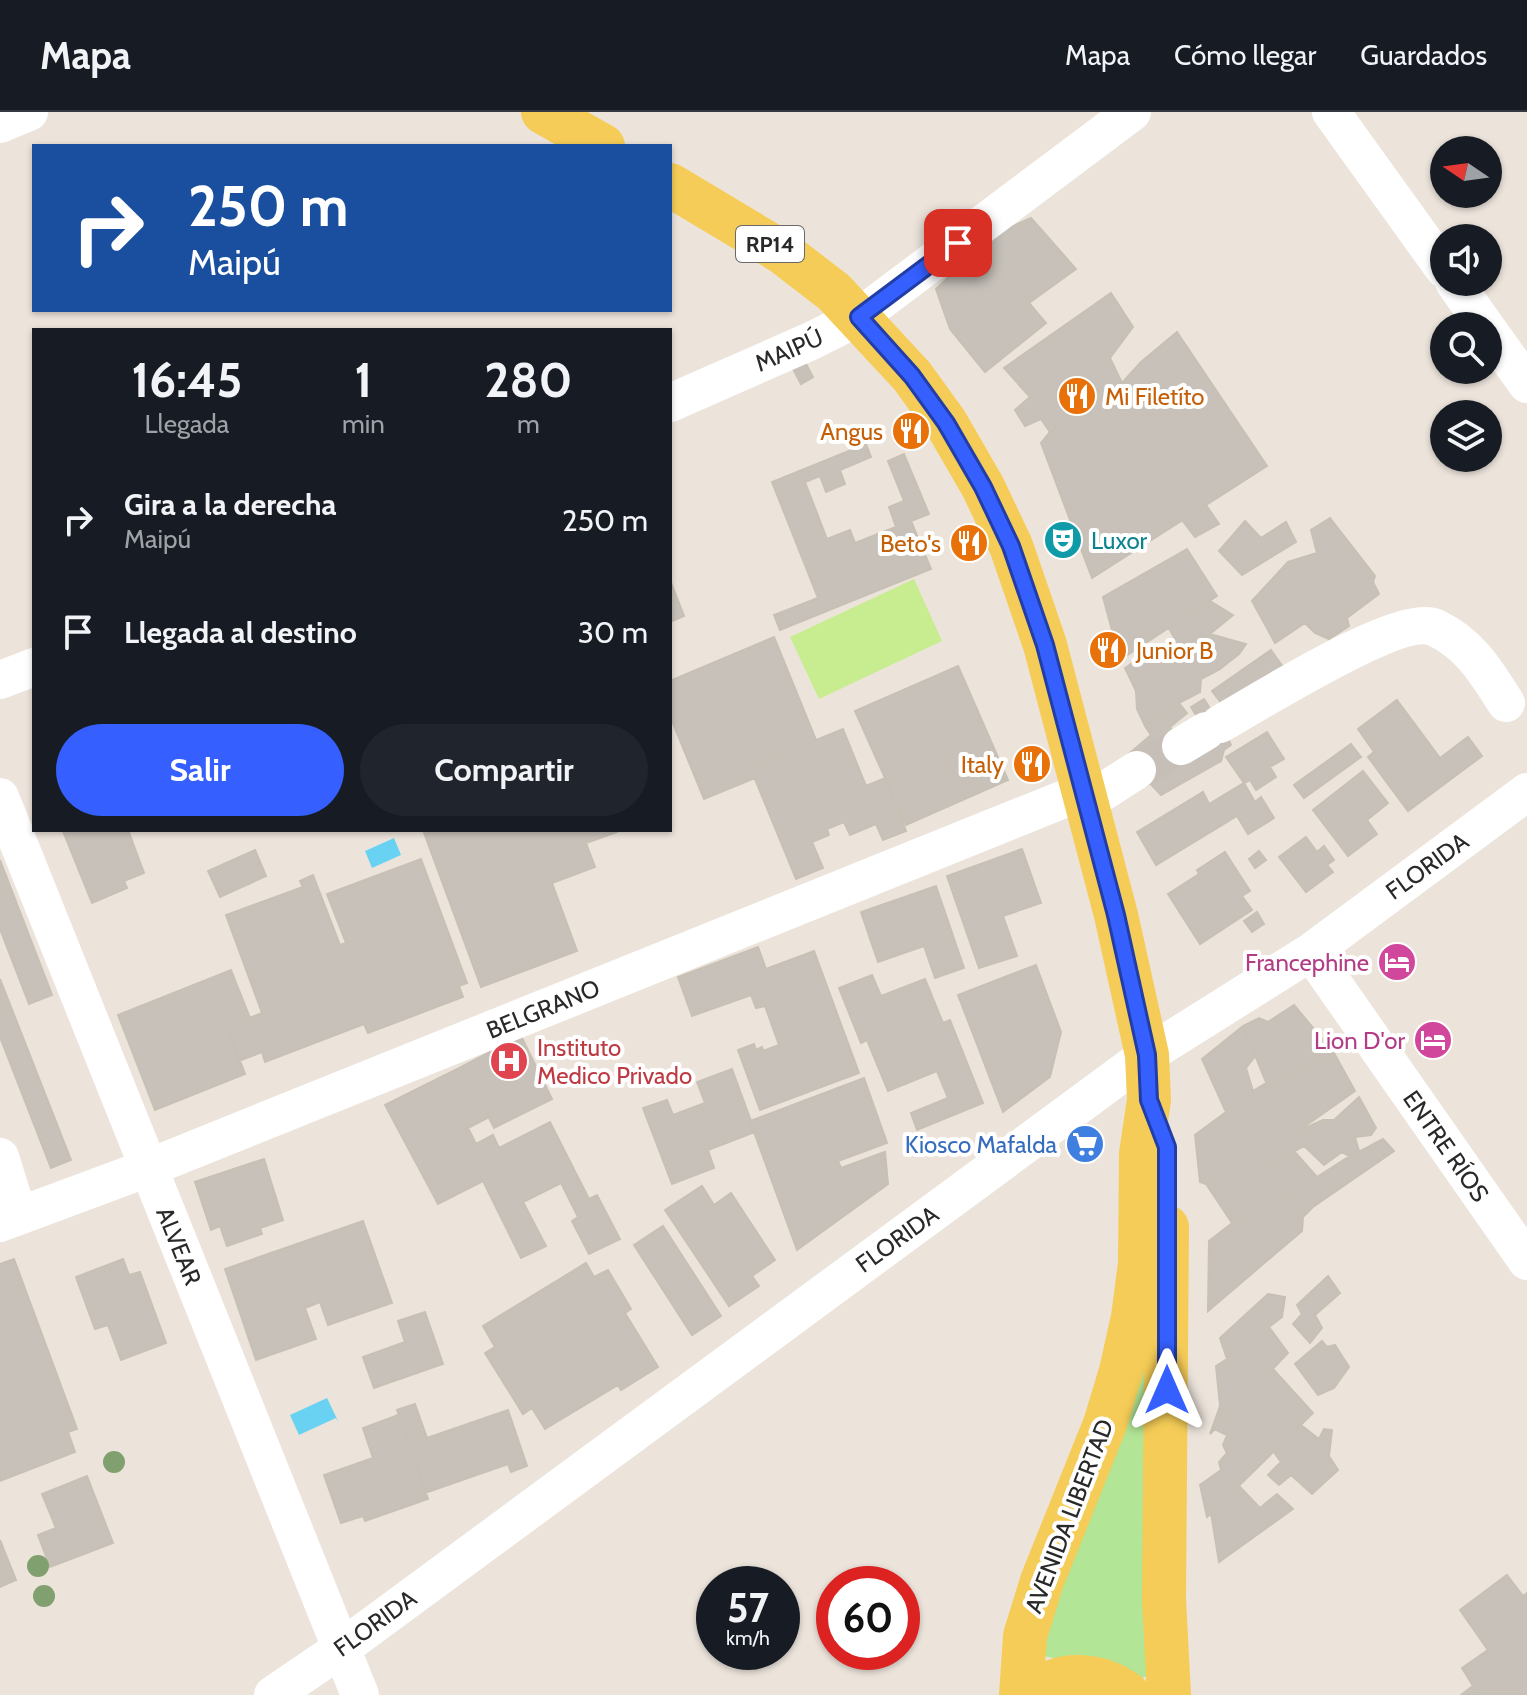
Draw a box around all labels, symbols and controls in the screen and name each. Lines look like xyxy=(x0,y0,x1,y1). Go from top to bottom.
text: Mapa xyxy=(40,32,131,79)
text: Mapa xyxy=(1065,38,1130,72)
text: Cómo llegar xyxy=(1174,38,1316,72)
text: Guardados xyxy=(1360,38,1487,72)
north arrow xyxy=(1430,136,1502,208)
map controls xyxy=(1430,136,1502,472)
text: 250 m xyxy=(188,172,349,240)
icon: right xyxy=(56,176,160,280)
pin xyxy=(924,209,992,277)
icon: arrive xyxy=(936,221,980,265)
button: sound xyxy=(1430,224,1502,296)
road number: RP14 xyxy=(736,226,804,262)
text: Maipú xyxy=(188,240,281,284)
button: search xyxy=(1430,312,1502,384)
street label: MAIPÚ xyxy=(750,322,828,378)
text: 16:45 xyxy=(131,351,242,409)
text: 1 xyxy=(354,351,372,409)
text: 280 xyxy=(484,351,572,409)
restaurant icon: Mi Filetíto xyxy=(1056,375,1098,417)
place label: Mi Filetíto xyxy=(1105,382,1204,411)
button: layers xyxy=(1430,400,1502,472)
text: Llegada xyxy=(145,408,229,440)
text: min xyxy=(342,408,385,440)
text: m xyxy=(517,408,540,440)
restaurant icon: Angus xyxy=(890,410,932,452)
place label: Angus xyxy=(820,417,883,446)
text: Gira a la derecha xyxy=(124,486,336,523)
icon: right xyxy=(56,498,100,542)
text: 250 m xyxy=(562,502,648,539)
theatre icon: Luxor xyxy=(1042,519,1084,561)
restaurant icon: Beto's xyxy=(948,522,990,564)
text: Maipú xyxy=(124,523,191,555)
place label: Luxor xyxy=(1091,526,1148,555)
place label: Beto's xyxy=(880,529,941,558)
icon: arrive xyxy=(56,610,100,654)
text: Llegada al destino xyxy=(124,614,357,651)
text: 30 m xyxy=(578,614,648,651)
restaurant icon: Junior B xyxy=(1087,629,1129,671)
place label: Junior B xyxy=(1135,636,1213,665)
button: Salir xyxy=(56,724,344,816)
button: Compartir xyxy=(360,724,648,816)
restaurant icon: Italy xyxy=(1011,743,1053,785)
place label: Italy xyxy=(961,750,1004,779)
street label: FLORIDA xyxy=(1380,826,1474,906)
hotel icon: Francephine xyxy=(1376,941,1418,983)
place label: Francephine xyxy=(1245,948,1369,977)
street label: BELGRANO xyxy=(482,973,604,1045)
hotel icon: Lion D'or xyxy=(1412,1019,1454,1061)
place label: Lion D'or xyxy=(1314,1026,1405,1055)
place label: Instituto Medico Privado xyxy=(537,1033,692,1090)
hospital icon: Instituto Medico Privado xyxy=(488,1040,530,1082)
street label: ENTRE RÍOS xyxy=(1397,1085,1495,1207)
supermarket icon: Kiosco Mafalda xyxy=(1064,1123,1106,1165)
place label: Kiosco Mafalda xyxy=(905,1130,1057,1159)
street label: FLORIDA xyxy=(850,1199,944,1279)
street label: ALVEAR xyxy=(150,1203,208,1290)
position arrow xyxy=(1125,1348,1209,1432)
street label: AVENIDA LIBERTAD xyxy=(1019,1415,1119,1617)
speed limit sign: 60 xyxy=(816,1566,920,1670)
street label: FLORIDA xyxy=(328,1583,422,1663)
text: 57 xyxy=(727,1583,769,1632)
text: km/h xyxy=(726,1626,770,1650)

